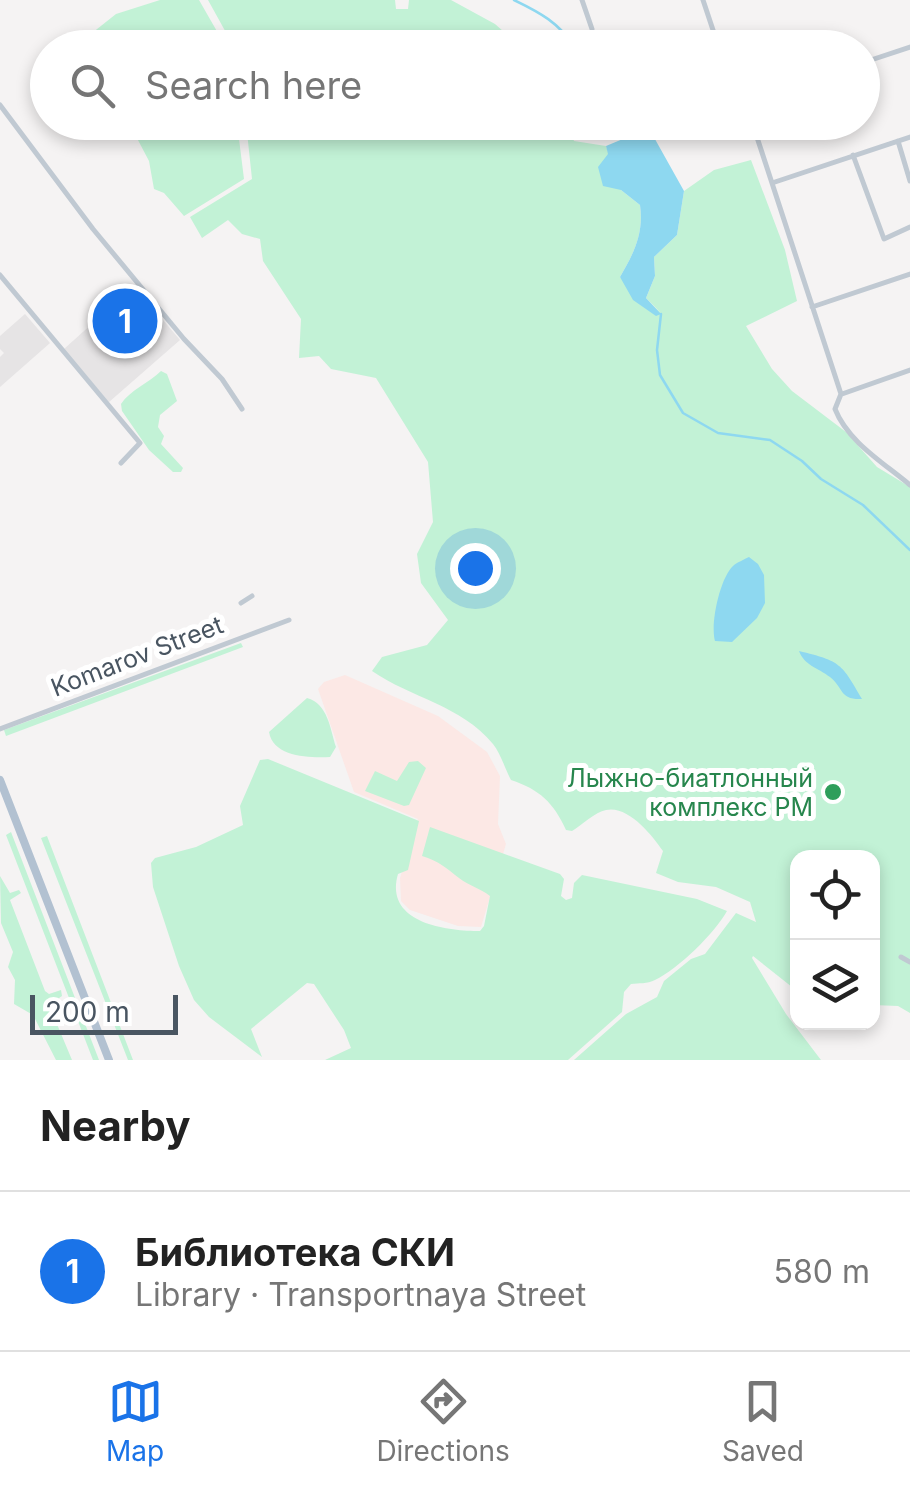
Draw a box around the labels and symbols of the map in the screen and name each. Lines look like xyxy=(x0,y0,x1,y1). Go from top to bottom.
pin: 1 xyxy=(92,284,158,358)
your location xyxy=(450,543,501,594)
street label: Komarov Street xyxy=(47,609,227,703)
place label: Лыжно-биатлонный комплекс РМ xyxy=(567,763,813,822)
marker: Лыжно-биатлонный комплекс РМ xyxy=(822,781,844,803)
scale bar xyxy=(30,990,178,1034)

